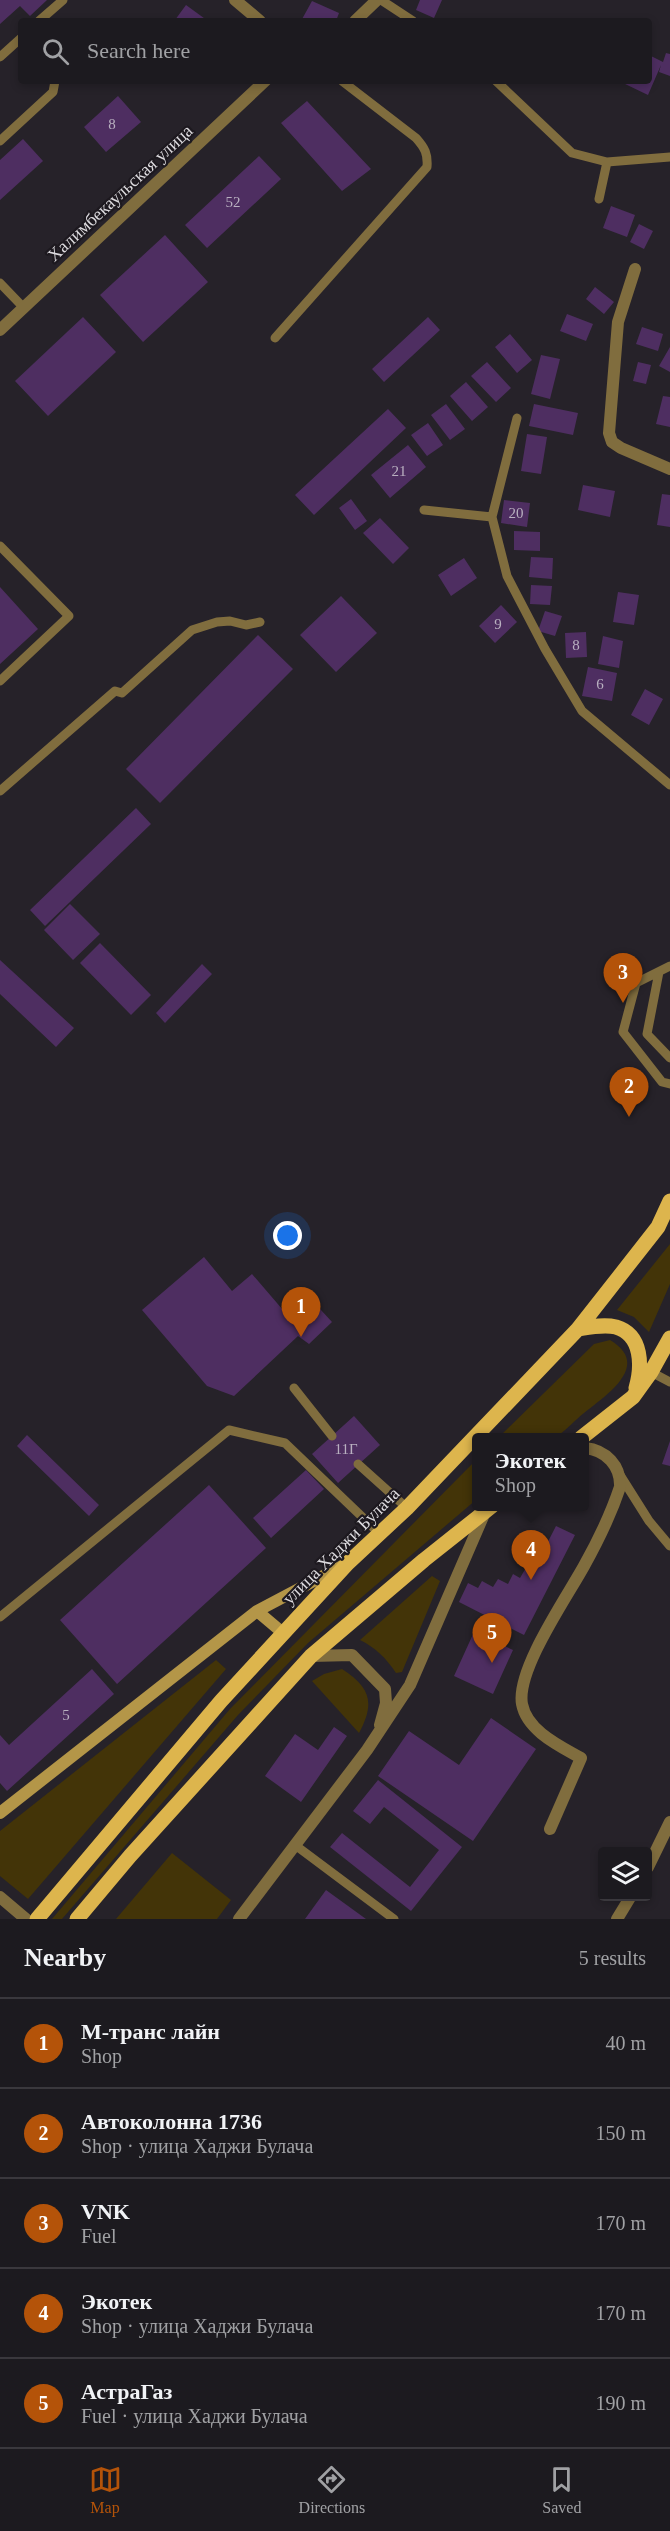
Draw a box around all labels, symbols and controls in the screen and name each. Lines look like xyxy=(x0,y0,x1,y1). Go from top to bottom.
search box xyxy=(18,18,652,84)
icon: search xyxy=(39,35,72,68)
text: Search here xyxy=(87,38,190,63)
house number: 8 xyxy=(108,116,116,132)
street label: Халимбекаульская улица xyxy=(43,121,197,265)
house number: 52 xyxy=(226,194,241,210)
house number: 21 xyxy=(392,463,407,479)
house number: 20 xyxy=(509,505,524,521)
house number: 9 xyxy=(494,616,502,632)
house number: 8 xyxy=(572,637,580,653)
house number: 6 xyxy=(596,676,604,692)
pin: 3 xyxy=(604,954,642,1003)
pin: 2 xyxy=(610,1068,648,1117)
your location xyxy=(273,1221,302,1250)
pin: 1 xyxy=(282,1288,320,1337)
popup xyxy=(472,1433,589,1511)
house number: 11Г xyxy=(334,1441,358,1457)
text: Экотек xyxy=(495,1448,566,1473)
text: Shop xyxy=(495,1474,536,1496)
street label: улица Хаджи Булача xyxy=(278,1483,404,1609)
pin: 4 xyxy=(512,1530,550,1580)
pin: 5 xyxy=(472,1614,512,1663)
house number: 5 xyxy=(62,1707,70,1723)
map controls xyxy=(598,1847,652,1901)
button: layers xyxy=(598,1847,652,1901)
text: Nearby xyxy=(24,1943,106,1972)
text: 5 results xyxy=(579,1947,646,1969)
text: М-транс лайн xyxy=(81,2019,220,2044)
text: 1 xyxy=(39,2032,49,2054)
text: 40 m xyxy=(605,2032,646,2054)
text: Shop xyxy=(81,2045,122,2067)
text: Автоколонна 1736 xyxy=(81,2109,262,2134)
text: 2 xyxy=(39,2122,49,2144)
text: 150 m xyxy=(595,2122,646,2144)
text: Shop · улица Хаджи Булача xyxy=(81,2135,313,2157)
text: VNK xyxy=(81,2199,130,2224)
text: 3 xyxy=(39,2212,49,2234)
text: 170 m xyxy=(595,2212,646,2234)
text: Fuel xyxy=(81,2225,117,2247)
text: Экотек xyxy=(81,2289,152,2314)
text: 4 xyxy=(39,2302,49,2324)
text: 170 m xyxy=(595,2302,646,2324)
text: Shop · улица Хаджи Булача xyxy=(81,2315,313,2337)
text: АстраГаз xyxy=(81,2379,172,2404)
text: 5 xyxy=(39,2392,49,2414)
text: 190 m xyxy=(595,2392,646,2414)
text: Fuel · улица Хаджи Булача xyxy=(81,2405,308,2427)
tab: Map xyxy=(89,2463,122,2517)
tab: Directions xyxy=(299,2463,365,2517)
tab: Saved xyxy=(542,2463,581,2517)

